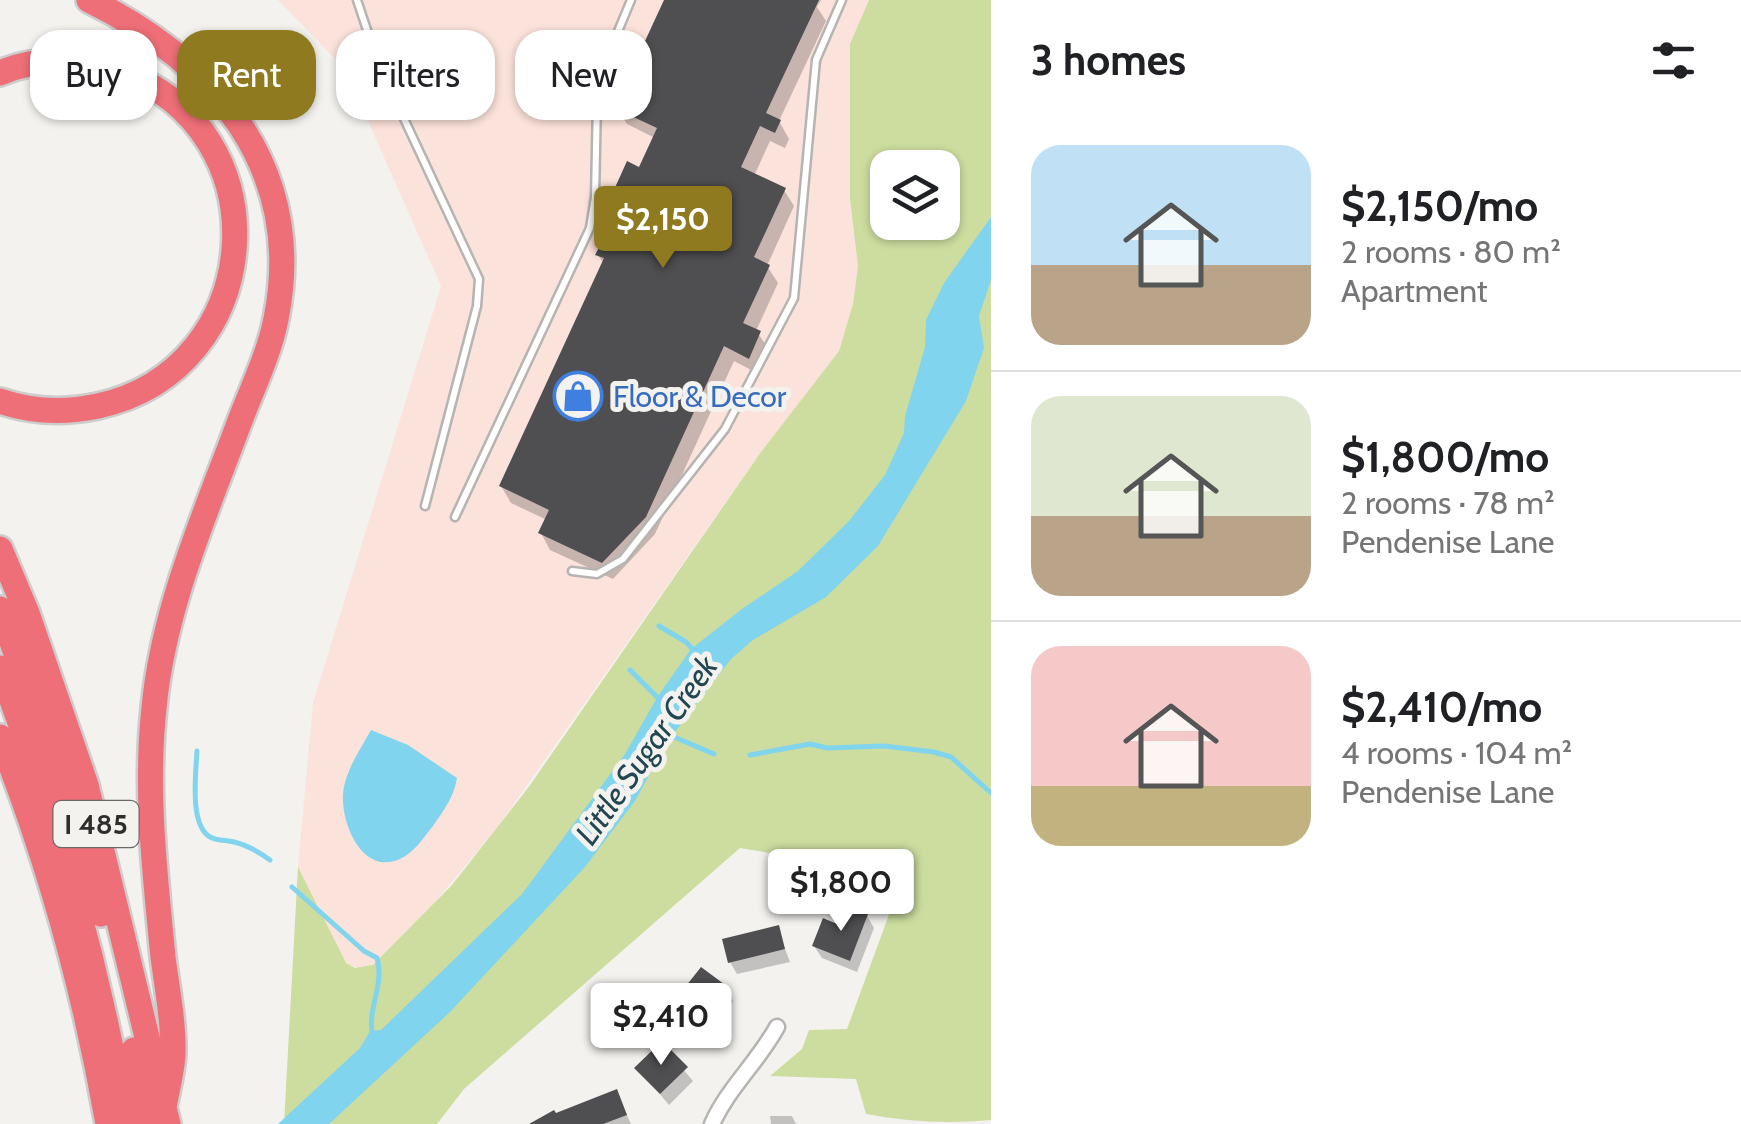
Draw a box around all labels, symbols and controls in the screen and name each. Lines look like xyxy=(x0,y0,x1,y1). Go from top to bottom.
chip: Buy xyxy=(30,30,157,120)
chip: Rent xyxy=(177,30,316,120)
chip: Filters xyxy=(336,30,495,120)
chip: New xyxy=(515,30,652,120)
icon: filters xyxy=(1646,33,1701,88)
text: 3 homes xyxy=(1031,34,1186,86)
map controls xyxy=(870,150,960,240)
button: layers xyxy=(870,150,960,240)
text: $2,150/mo xyxy=(1341,180,1538,232)
icon: home xyxy=(1111,185,1231,305)
pin: $2,150 xyxy=(582,186,744,271)
text: $2,150 xyxy=(616,199,710,238)
text: 2 rooms · 80 m² xyxy=(1341,232,1561,271)
text: Apartment xyxy=(1341,271,1488,310)
shop icon: Floor & Decor xyxy=(552,370,604,422)
place label: Floor & Decor xyxy=(613,378,787,415)
text: $1,800/mo xyxy=(1341,431,1549,483)
icon: home xyxy=(1111,436,1231,556)
text: 2 rooms · 78 m² xyxy=(1341,483,1555,522)
text: Pendenise Lane xyxy=(1341,522,1554,561)
water label: Little Sugar Creek xyxy=(567,647,726,852)
text: $2,410/mo xyxy=(1341,681,1542,733)
icon: home xyxy=(1111,686,1231,806)
text: 4 rooms · 104 m² xyxy=(1341,733,1572,772)
text: Pendenise Lane xyxy=(1341,772,1554,811)
road number: I 485 xyxy=(54,801,138,847)
pin: $1,800 xyxy=(760,849,922,934)
text: $1,800 xyxy=(790,862,892,901)
pin: $2,410 xyxy=(580,983,742,1068)
text: $2,410 xyxy=(613,996,709,1035)

